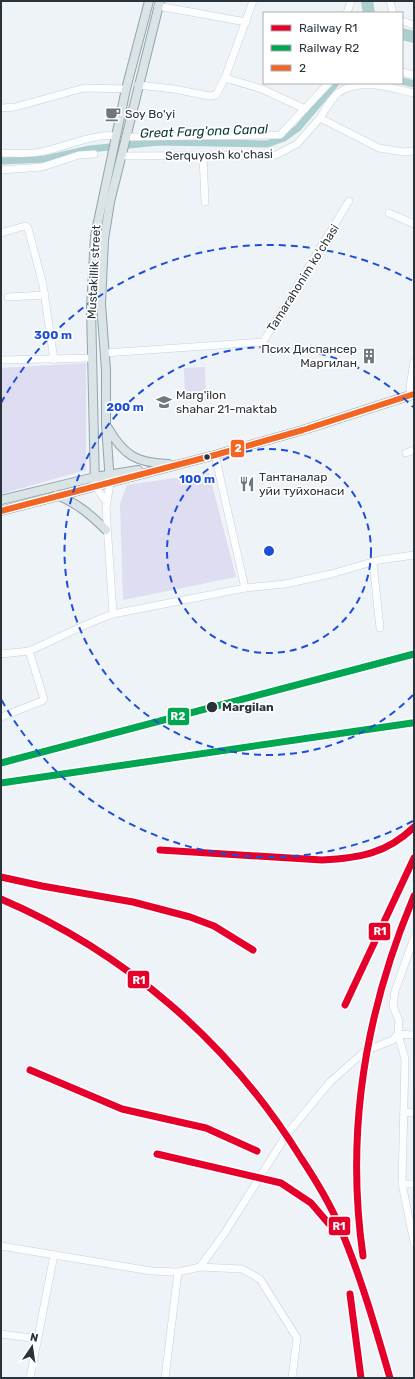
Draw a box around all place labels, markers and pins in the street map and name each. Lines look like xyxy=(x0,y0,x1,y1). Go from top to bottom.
cafe icon: Soy Bo'yi xyxy=(104,105,122,123)
place label: Soy Bo'yi xyxy=(125,107,175,121)
place label: Псих Диспансер Маргилан xyxy=(261,342,357,370)
building icon: Псих Диспансер Маргилан xyxy=(360,347,378,365)
place label: Marg'ilon shahar 21-maktab xyxy=(176,388,277,416)
school or university icon: Marg'ilon shahar 21-maktab xyxy=(155,393,173,411)
unlabelled marker xyxy=(202,452,212,462)
place label: Тантаналар уйи туйхонаси xyxy=(259,470,344,498)
restaurant icon: Тантаналар уйи туйхонаси xyxy=(238,475,256,493)
centre of rings xyxy=(262,544,276,558)
marker: Margilan xyxy=(205,700,219,714)
place label: Margilan xyxy=(222,700,274,714)

